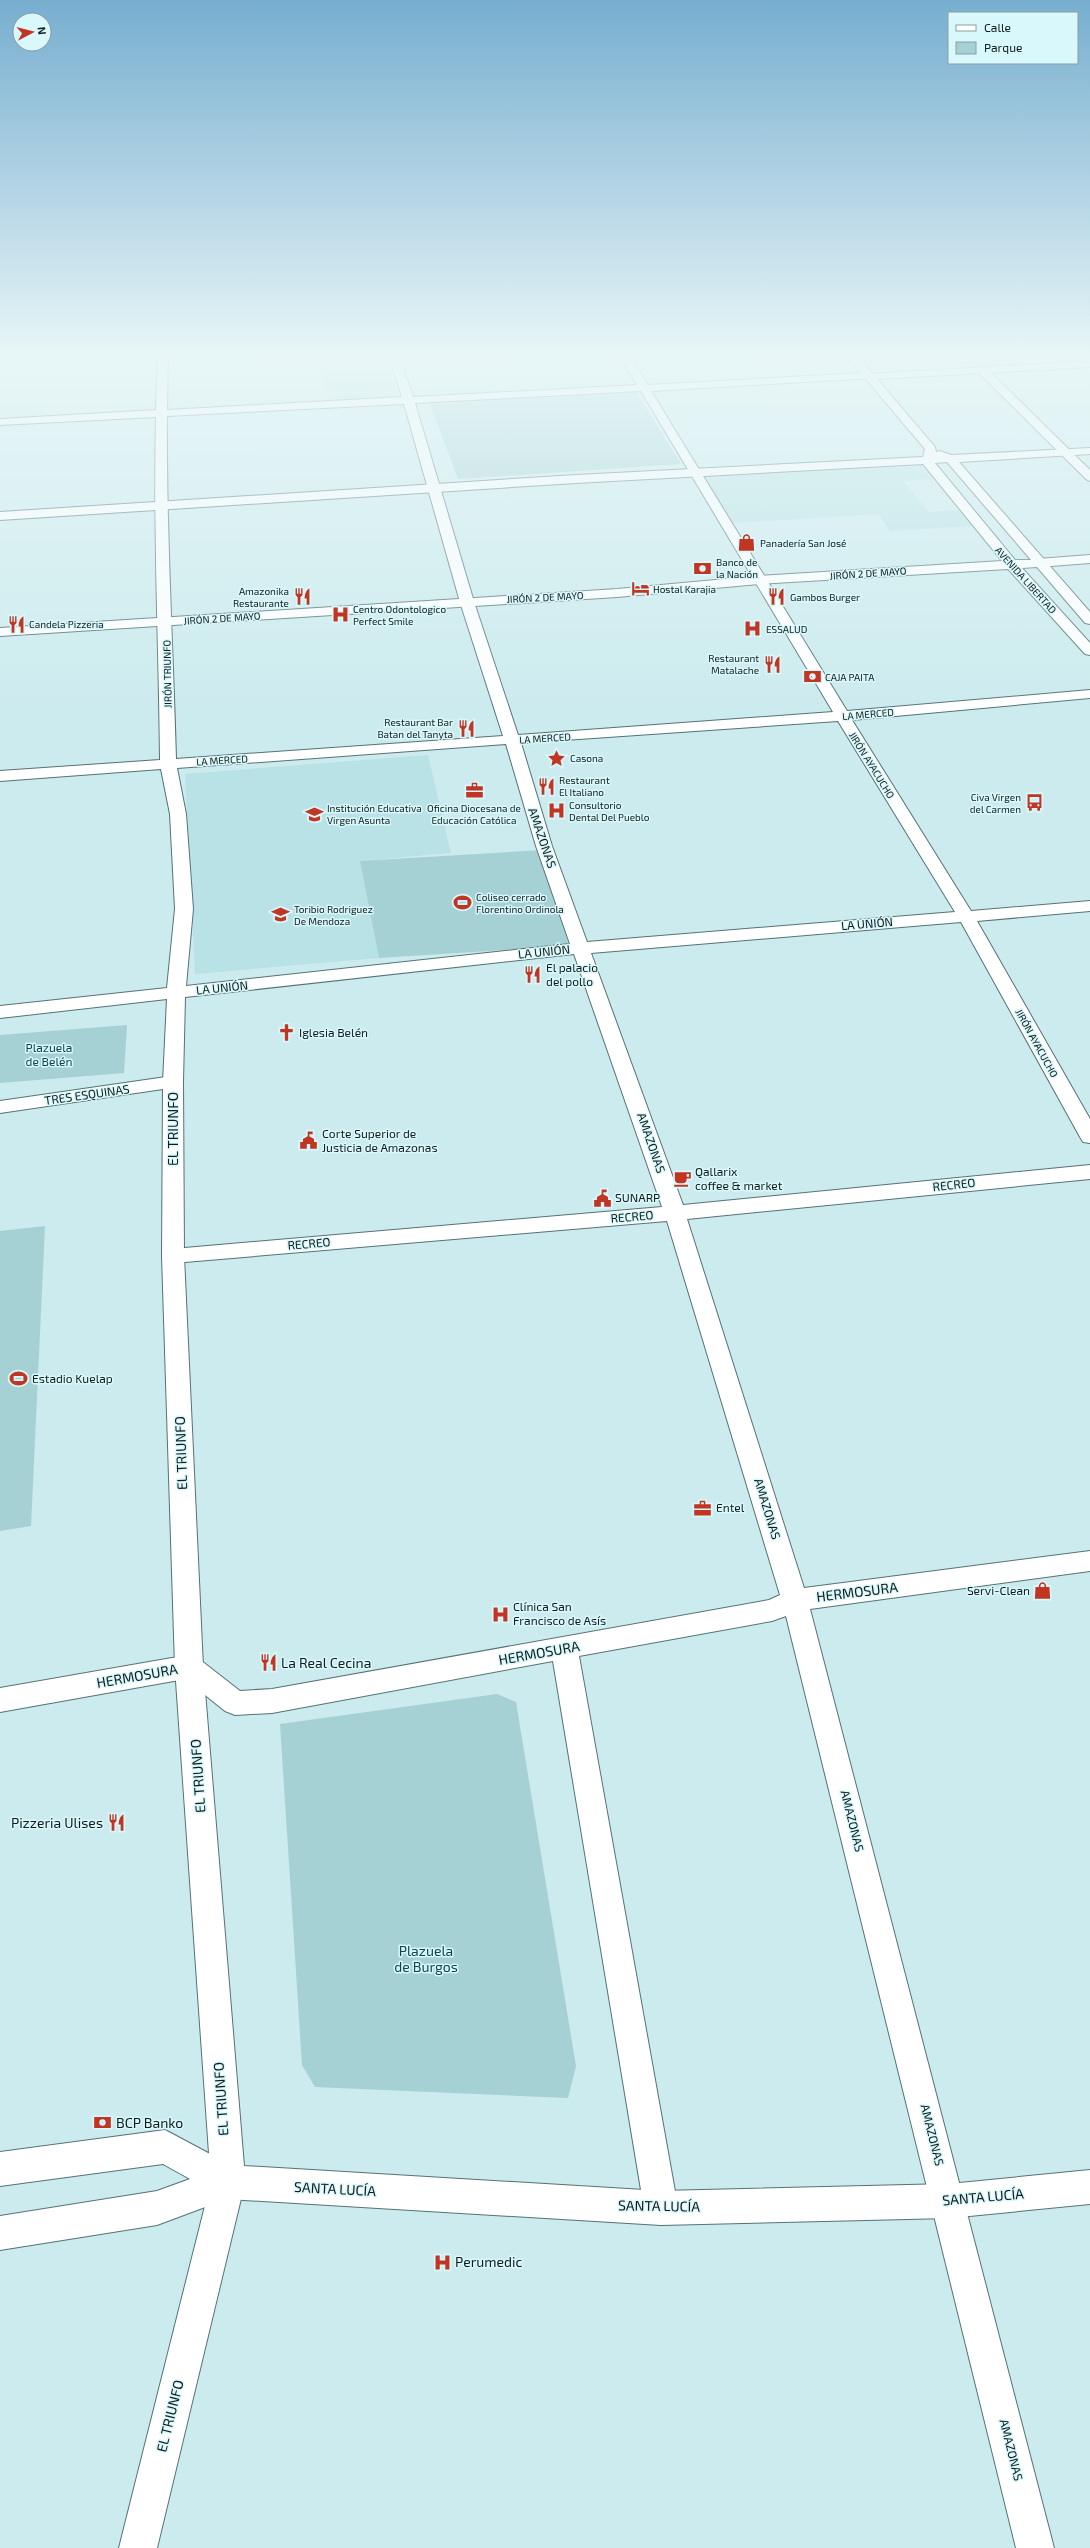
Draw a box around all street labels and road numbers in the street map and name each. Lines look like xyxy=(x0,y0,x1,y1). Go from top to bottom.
street label: AVENIDA LIBERTAD xyxy=(993,544,1059,616)
street label: JIRÓN 2 DE MAYO xyxy=(829,564,907,582)
street label: JIRÓN 2 DE MAYO xyxy=(506,589,584,605)
street label: JIRÓN 2 DE MAYO xyxy=(183,609,261,627)
street label: JIRÓN TRIUNFO xyxy=(160,639,174,708)
street label: LA MERCED xyxy=(842,706,895,722)
street label: JIRÓN AYACUCHO xyxy=(847,729,897,801)
street label: LA MERCED xyxy=(519,730,572,746)
street label: LA MERCED xyxy=(196,752,249,768)
street label: AMAZONAS xyxy=(526,806,560,870)
street label: LA UNIÓN xyxy=(840,914,893,932)
street label: LA UNIÓN xyxy=(517,941,571,961)
street label: LA UNIÓN xyxy=(195,977,249,997)
street label: JIRÓN AYACUCHO xyxy=(1013,1007,1061,1080)
street label: TRES ESQUINAS xyxy=(43,1081,131,1108)
street label: EL TRIUNFO xyxy=(164,1092,181,1166)
street label: AMAZONAS xyxy=(635,1111,669,1175)
street label: RECREO xyxy=(932,1175,976,1193)
street label: RECREO xyxy=(610,1207,654,1225)
street label: RECREO xyxy=(287,1234,331,1252)
street label: EL TRIUNFO xyxy=(171,1416,190,1490)
street label: AMAZONAS xyxy=(752,1477,784,1541)
street label: HERMOSURA xyxy=(815,1578,899,1605)
street label: HERMOSURA xyxy=(497,1637,581,1668)
street label: HERMOSURA xyxy=(95,1660,179,1691)
street label: EL TRIUNFO xyxy=(186,1739,209,1814)
street label: AMAZONAS xyxy=(839,1789,867,1853)
street label: EL TRIUNFO xyxy=(209,2062,232,2137)
street label: AMAZONAS xyxy=(919,2103,947,2167)
street label: SANTA LUCÍA xyxy=(294,2178,377,2199)
street label: SANTA LUCÍA xyxy=(941,2184,1025,2209)
street label: SANTA LUCÍA xyxy=(618,2196,700,2215)
street label: EL TRIUNFO xyxy=(152,2378,187,2454)
street label: AMAZONAS xyxy=(998,2418,1026,2482)

